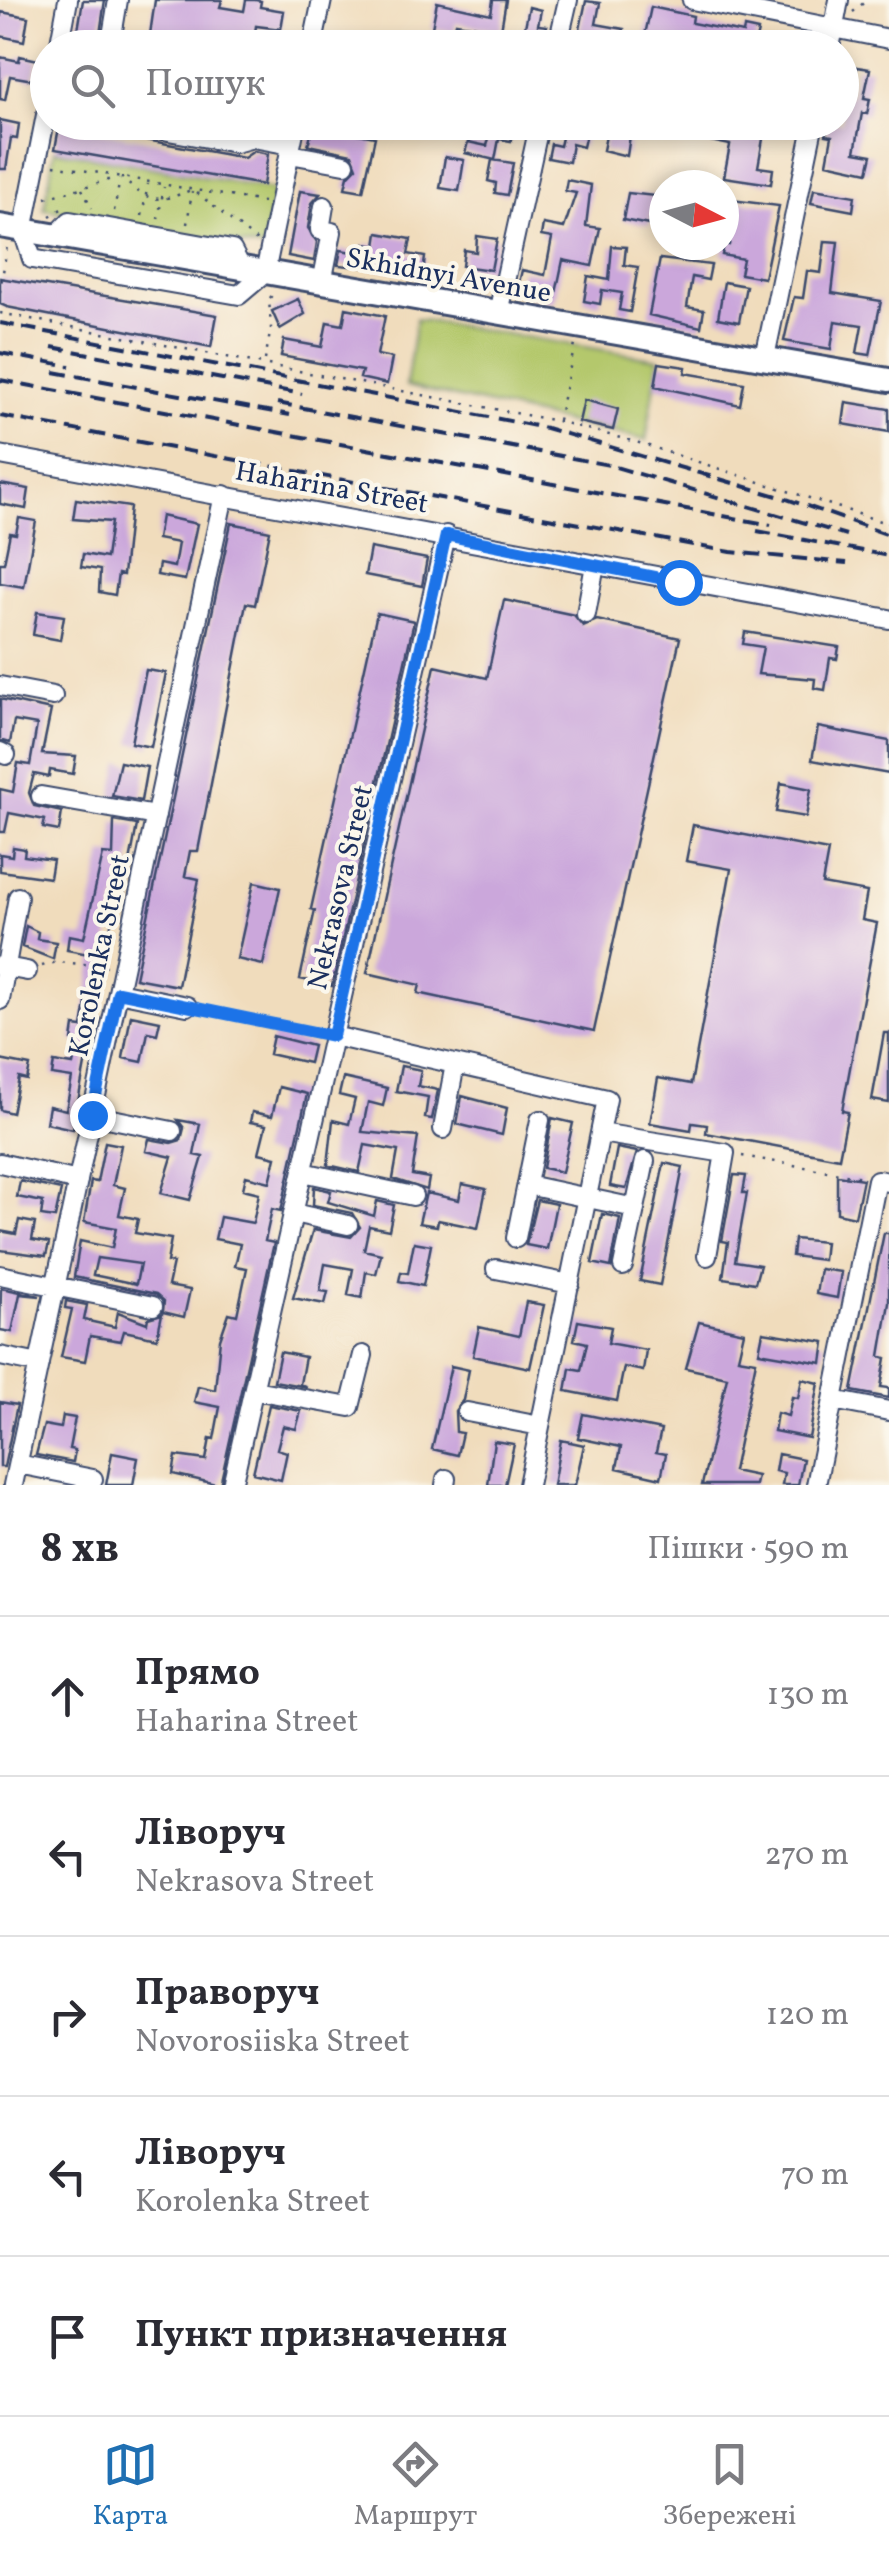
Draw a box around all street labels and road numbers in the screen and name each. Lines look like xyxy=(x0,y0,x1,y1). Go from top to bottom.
street label: Skhidnyi Avenue xyxy=(343,239,554,314)
street label: Haharina Street xyxy=(232,452,431,525)
street label: Nekrasova Street xyxy=(299,781,384,994)
street label: Korolenka Street xyxy=(60,851,141,1060)

